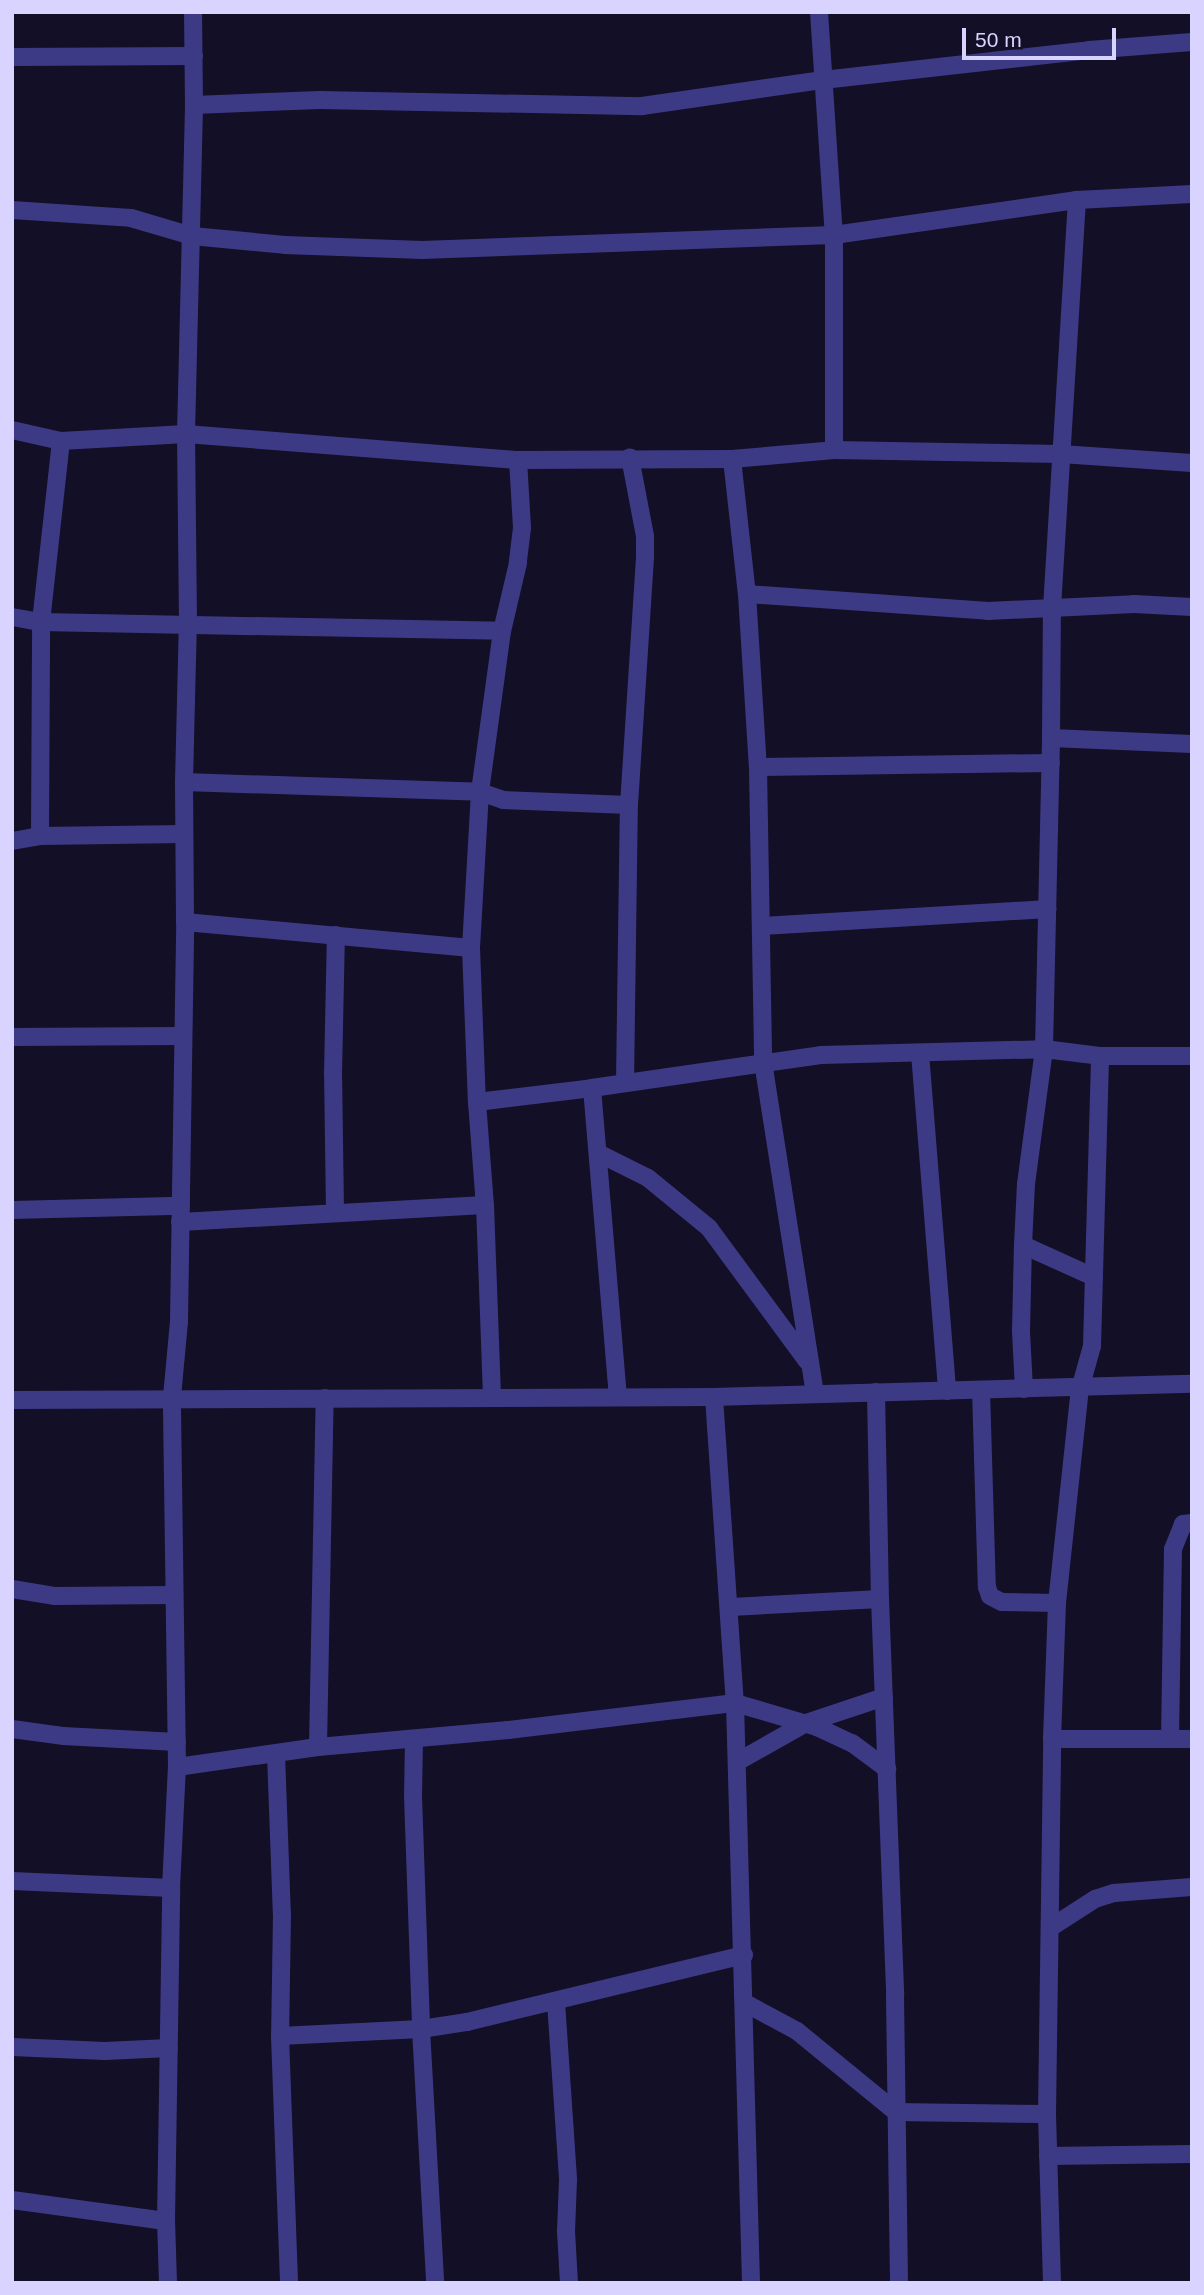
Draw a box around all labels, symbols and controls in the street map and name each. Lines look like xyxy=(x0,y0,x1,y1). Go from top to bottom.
scale bar xyxy=(966,14,1120,58)
text: 50 m xyxy=(975,28,1022,51)

